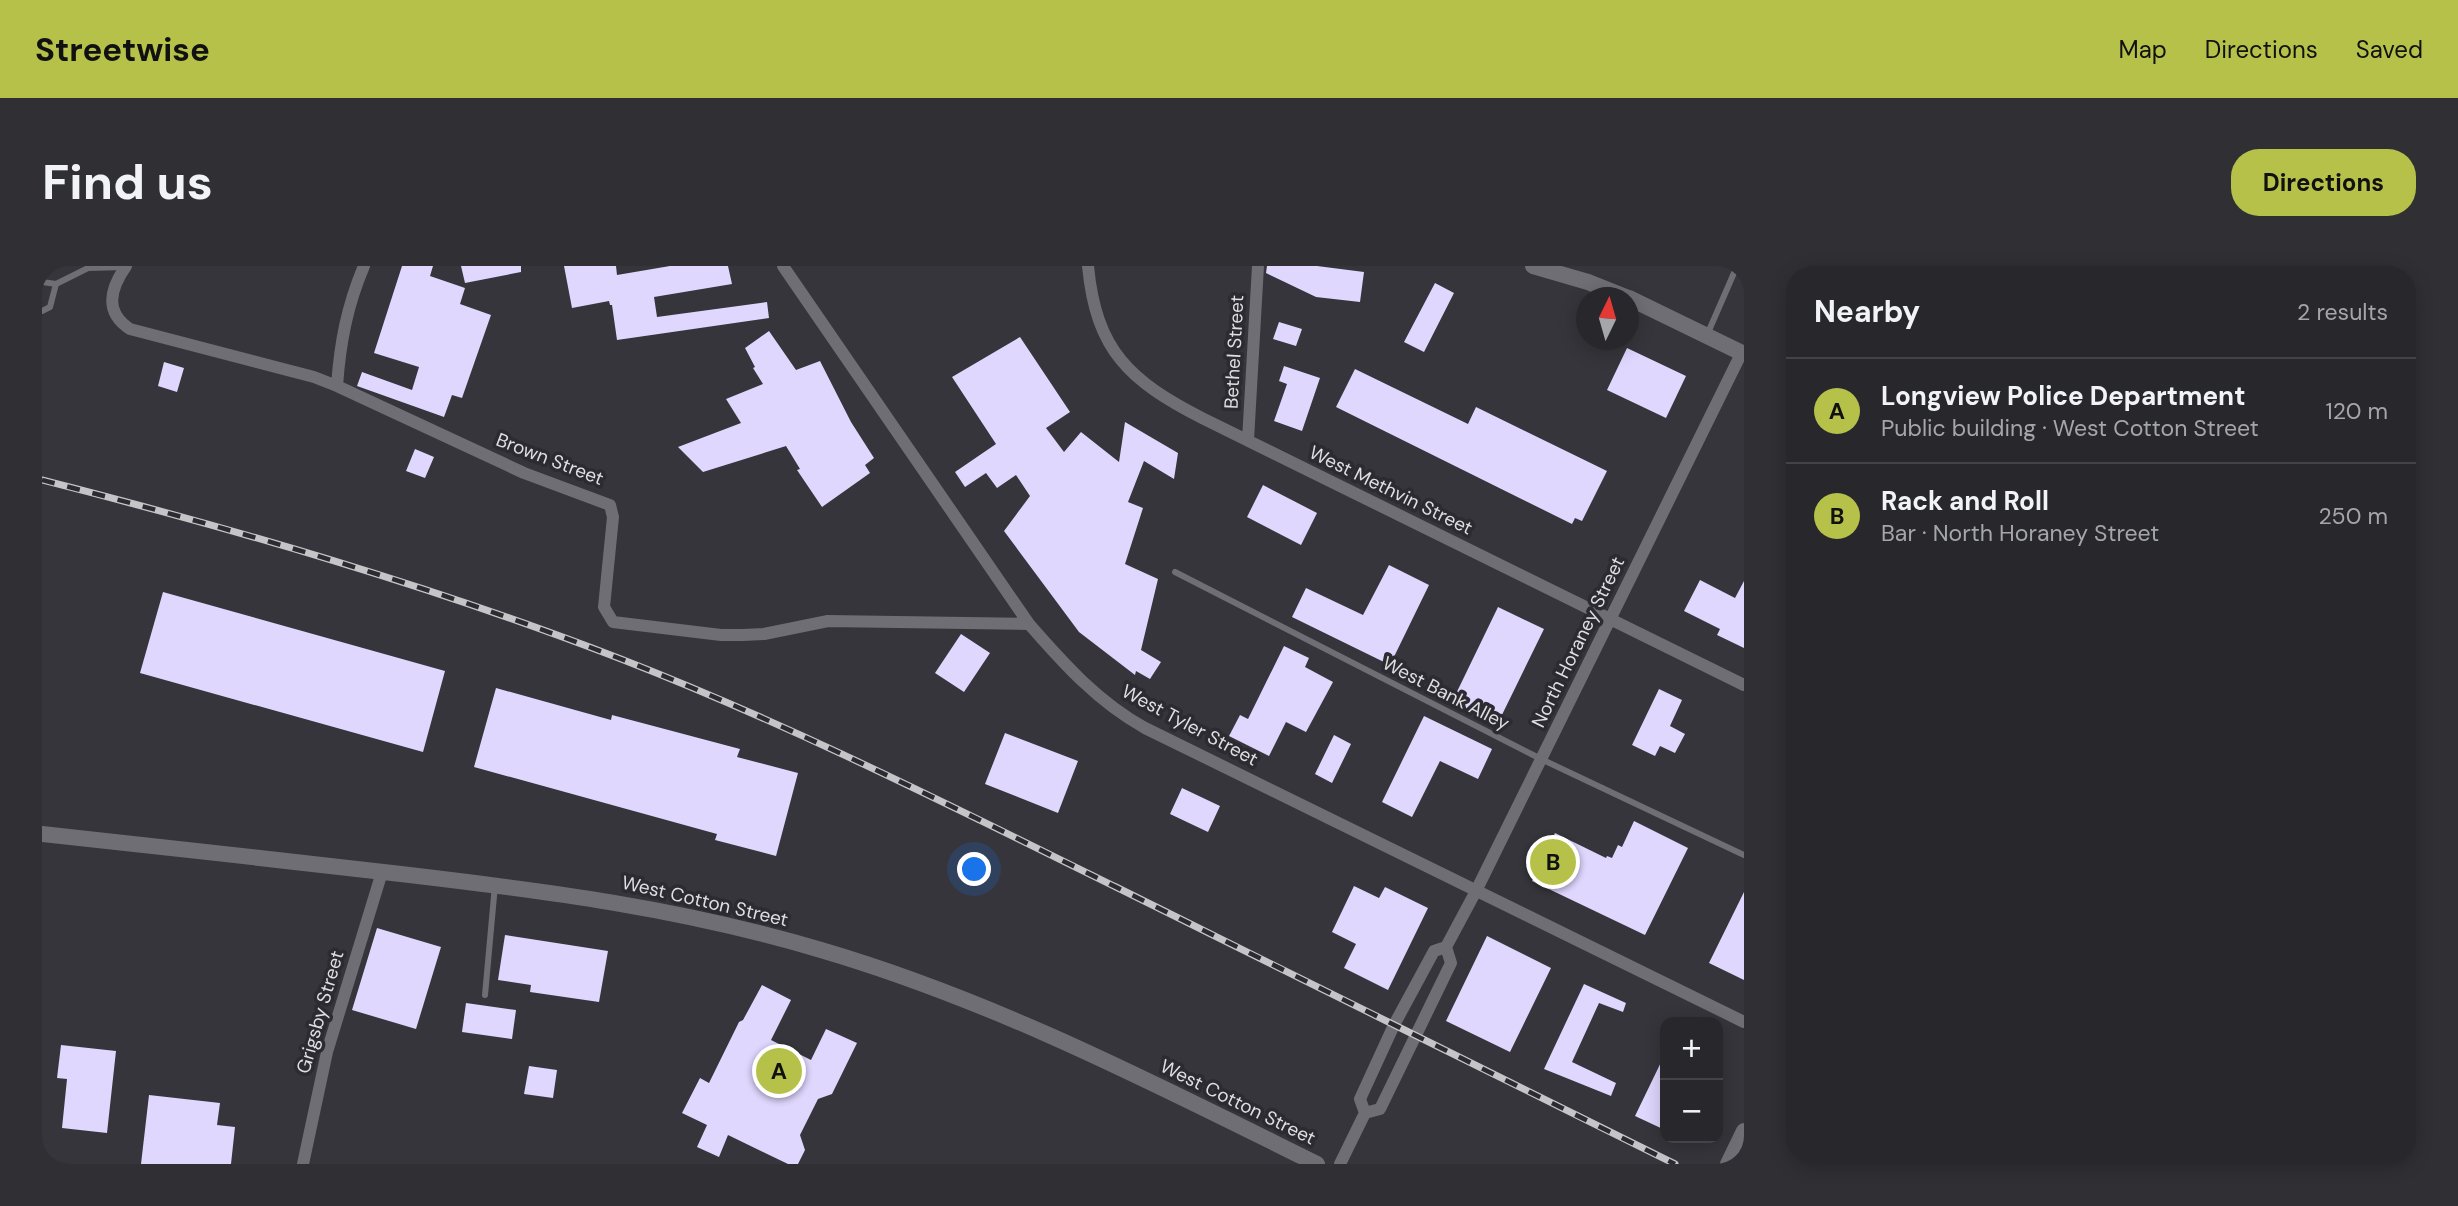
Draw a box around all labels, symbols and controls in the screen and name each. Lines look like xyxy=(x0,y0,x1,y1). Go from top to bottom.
text: Streetwise xyxy=(35,28,210,71)
text: Map xyxy=(2119,34,2167,65)
text: Directions xyxy=(2205,34,2318,65)
text: Saved xyxy=(2356,34,2423,65)
button: Directions xyxy=(2231,149,2416,216)
text: Find us xyxy=(42,150,213,214)
north arrow xyxy=(1576,287,1639,350)
text: Nearby xyxy=(1814,292,1920,331)
street label: Bethel Street xyxy=(1219,294,1249,410)
text: 2 results xyxy=(2297,297,2388,327)
text: Longview Police Department xyxy=(1881,379,2245,413)
text: A xyxy=(1829,396,1845,426)
text: 120 m xyxy=(2325,396,2388,426)
text: Public building · West Cotton Street xyxy=(1881,413,2259,443)
street label: Brown Street xyxy=(493,427,607,491)
street label: West Methvin Street xyxy=(1305,440,1477,540)
text: Rack and Roll xyxy=(1881,484,2049,518)
text: B xyxy=(1830,501,1844,531)
text: 250 m xyxy=(2318,501,2388,531)
text: Bar · North Horaney Street xyxy=(1881,518,2159,548)
street label: North Horaney Street xyxy=(1526,552,1630,732)
street label: West Bank Alley xyxy=(1378,650,1514,736)
street label: West Tyler Street xyxy=(1117,678,1263,772)
pin: B xyxy=(1530,836,1576,888)
your location xyxy=(957,852,991,886)
street label: West Cotton Street xyxy=(619,870,791,932)
street label: Grigsby Street xyxy=(291,948,349,1076)
map controls xyxy=(1660,1017,1723,1143)
button: + xyxy=(1660,1017,1723,1080)
pin: A xyxy=(756,1045,802,1097)
street label: West Cotton Street xyxy=(1156,1053,1320,1151)
button: − xyxy=(1660,1080,1723,1143)

